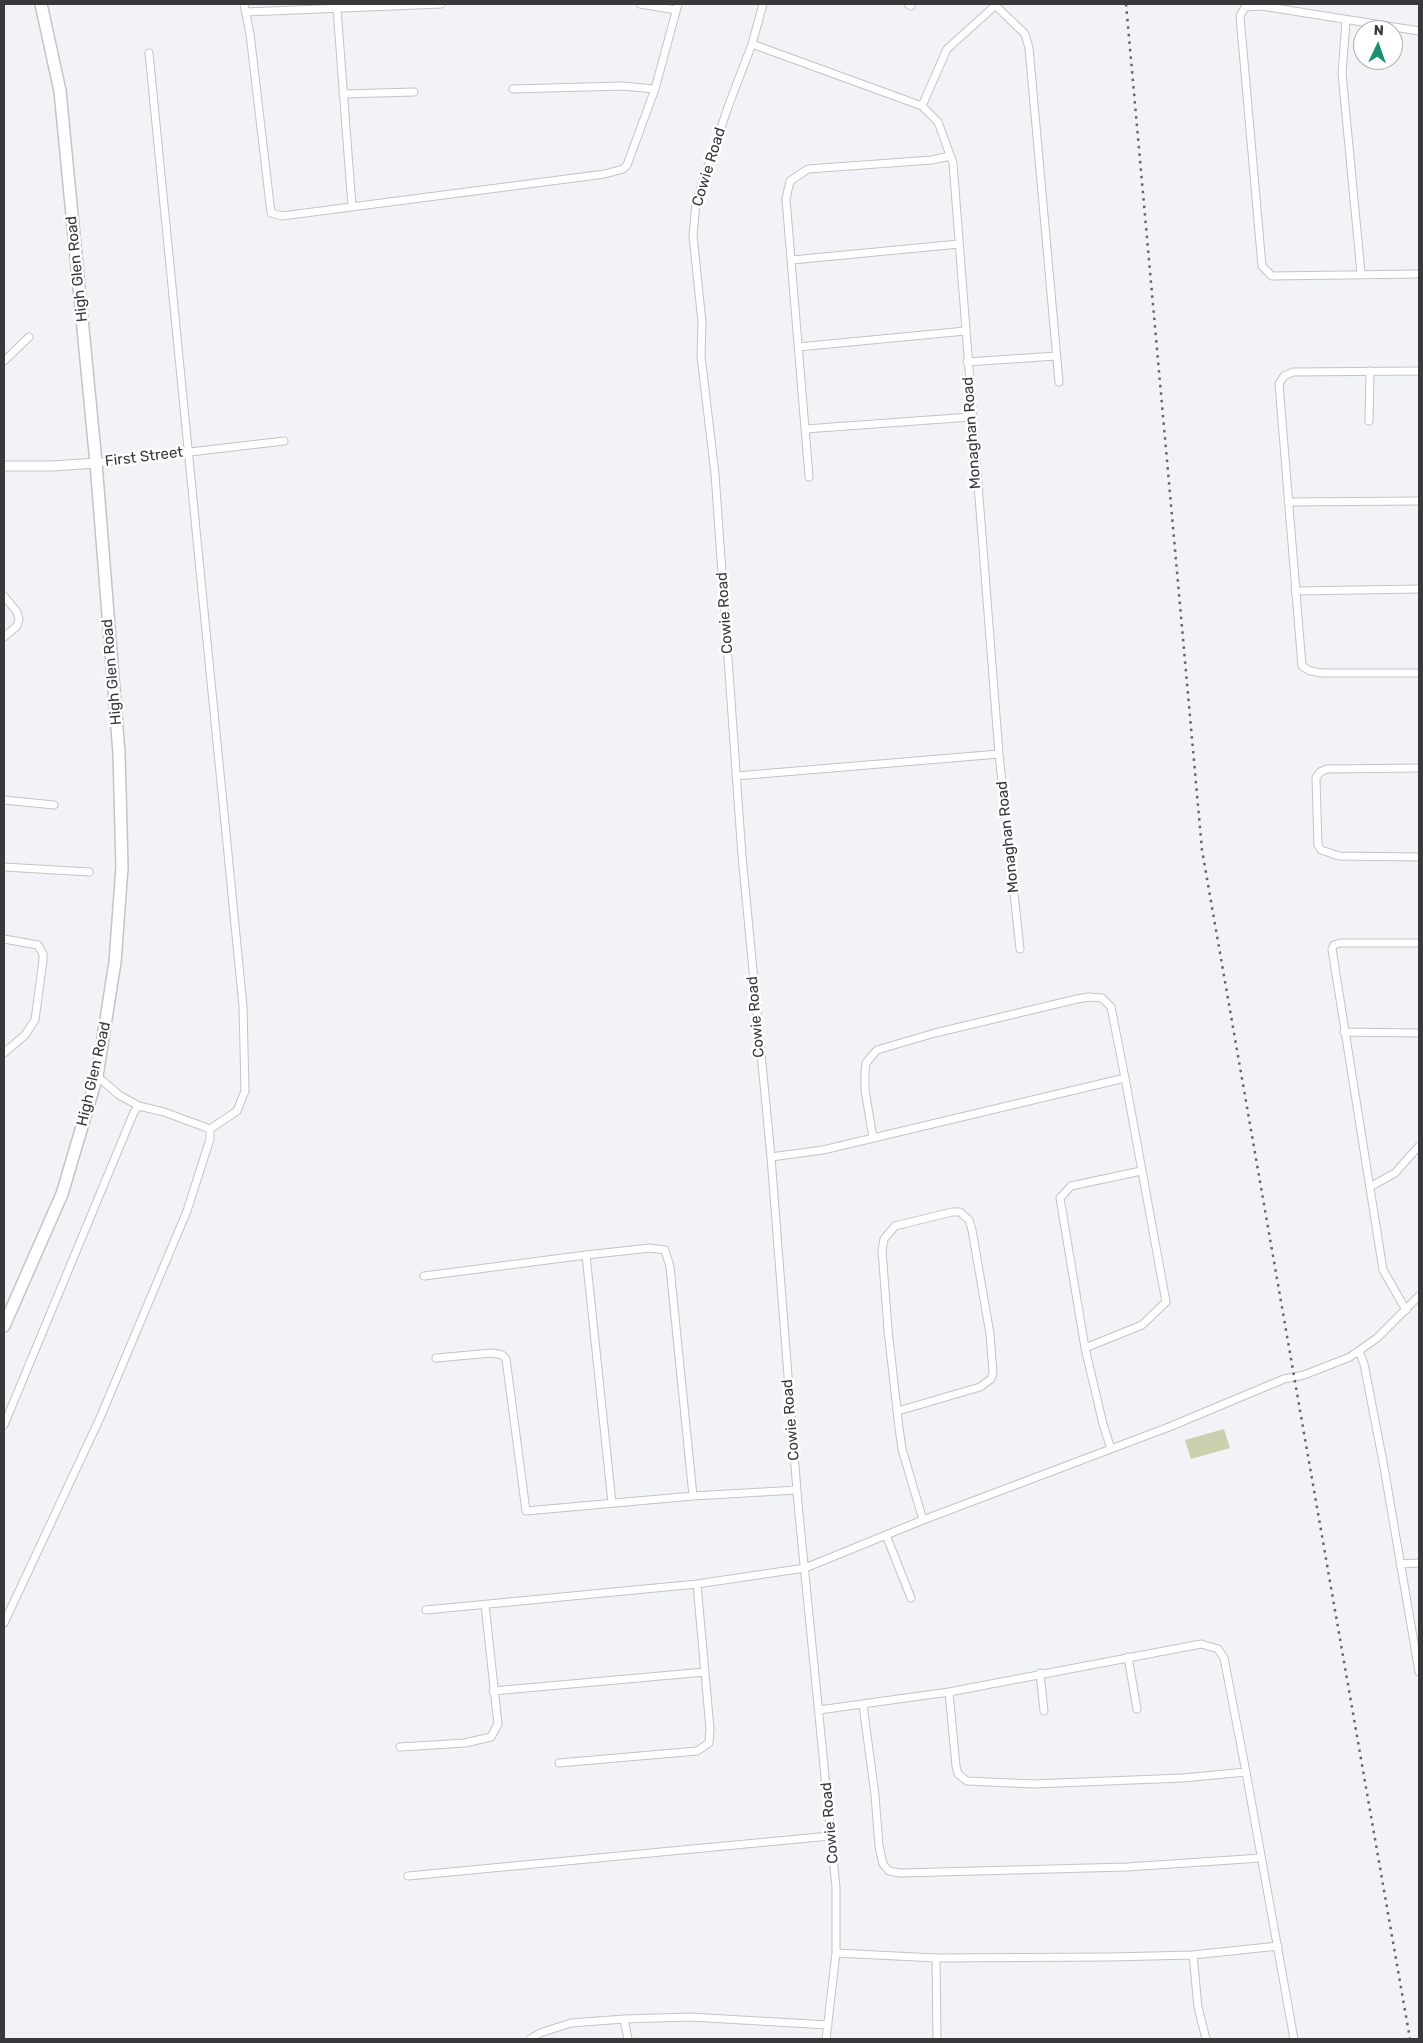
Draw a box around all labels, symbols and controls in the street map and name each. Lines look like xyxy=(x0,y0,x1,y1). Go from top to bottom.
north arrow xyxy=(1353,20,1403,70)
text: N xyxy=(1373,22,1384,39)
street label: Cowie Road xyxy=(688,125,730,209)
street label: High Glen Road xyxy=(62,215,92,323)
street label: Monaghan Road xyxy=(959,376,985,490)
street label: First Street xyxy=(104,443,184,471)
street label: Cowie Road xyxy=(713,572,737,654)
street label: High Glen Road xyxy=(98,618,126,726)
street label: Monaghan Road xyxy=(993,780,1023,894)
street label: Cowie Road xyxy=(743,976,769,1058)
street label: High Glen Road xyxy=(73,1020,115,1128)
street label: Cowie Road xyxy=(778,1379,804,1461)
street label: Cowie Road xyxy=(817,1782,843,1864)

